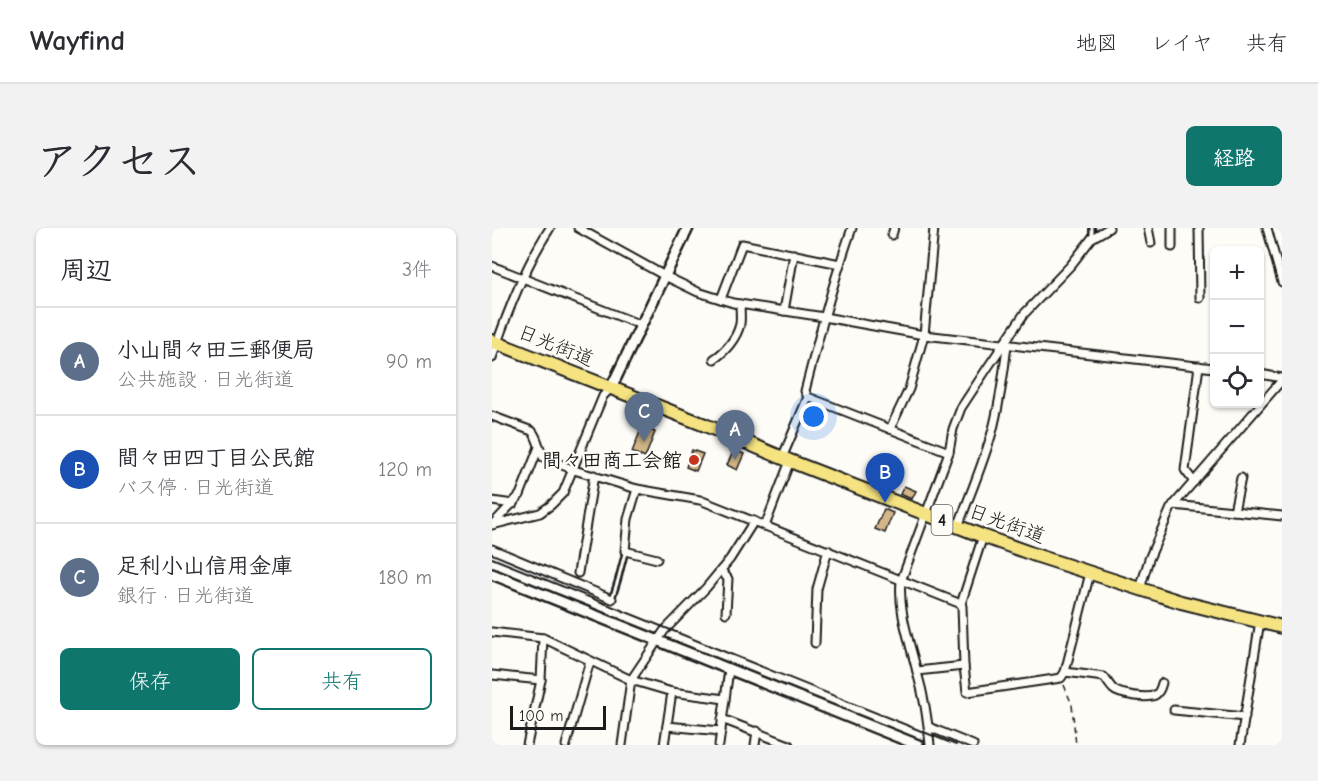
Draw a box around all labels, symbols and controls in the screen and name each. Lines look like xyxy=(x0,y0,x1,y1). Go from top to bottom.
text: Wayfind xyxy=(30,25,125,57)
text: 地図 xyxy=(1076,31,1118,55)
text: レイヤ xyxy=(1151,31,1213,55)
text: 共有 xyxy=(1246,31,1288,55)
button: 経路 xyxy=(1186,126,1282,186)
text: アクセス xyxy=(36,137,201,186)
map controls xyxy=(1210,246,1264,408)
button: + xyxy=(1210,246,1264,300)
text: 周辺 xyxy=(60,256,112,286)
text: 3件 xyxy=(402,258,432,281)
button: − xyxy=(1210,300,1264,354)
street label: 日光街道 xyxy=(514,320,597,371)
text: 小山間々田三郵便局 xyxy=(117,337,315,363)
text: A xyxy=(74,350,85,373)
text: 90 m xyxy=(386,350,432,373)
button: locate xyxy=(1210,354,1264,408)
text: 公共施設 · 日光街道 xyxy=(117,368,294,391)
pin: C xyxy=(624,392,664,442)
your location xyxy=(799,402,828,431)
pin: A xyxy=(716,410,754,460)
text: 間々田四丁目公民館 xyxy=(117,445,315,471)
place label: 間々田商工会館 xyxy=(542,449,682,472)
marker: 間々田商工会館 xyxy=(687,453,701,467)
pin: B xyxy=(866,454,904,503)
text: B xyxy=(73,458,86,481)
text: 120 m xyxy=(378,458,432,481)
text: バス停 · 日光街道 xyxy=(117,476,274,499)
street label: 日光街道 xyxy=(965,499,1048,548)
road number: 4 xyxy=(932,505,952,535)
text: 足利小山信用金庫 xyxy=(117,553,293,579)
text: C xyxy=(73,566,86,589)
text: 180 m xyxy=(378,566,432,589)
text: 銀行 · 日光街道 xyxy=(117,584,254,607)
button: 保存 xyxy=(60,648,240,710)
button: 共有 xyxy=(252,648,432,710)
scale bar xyxy=(510,703,606,730)
text: 100 m xyxy=(519,707,563,725)

